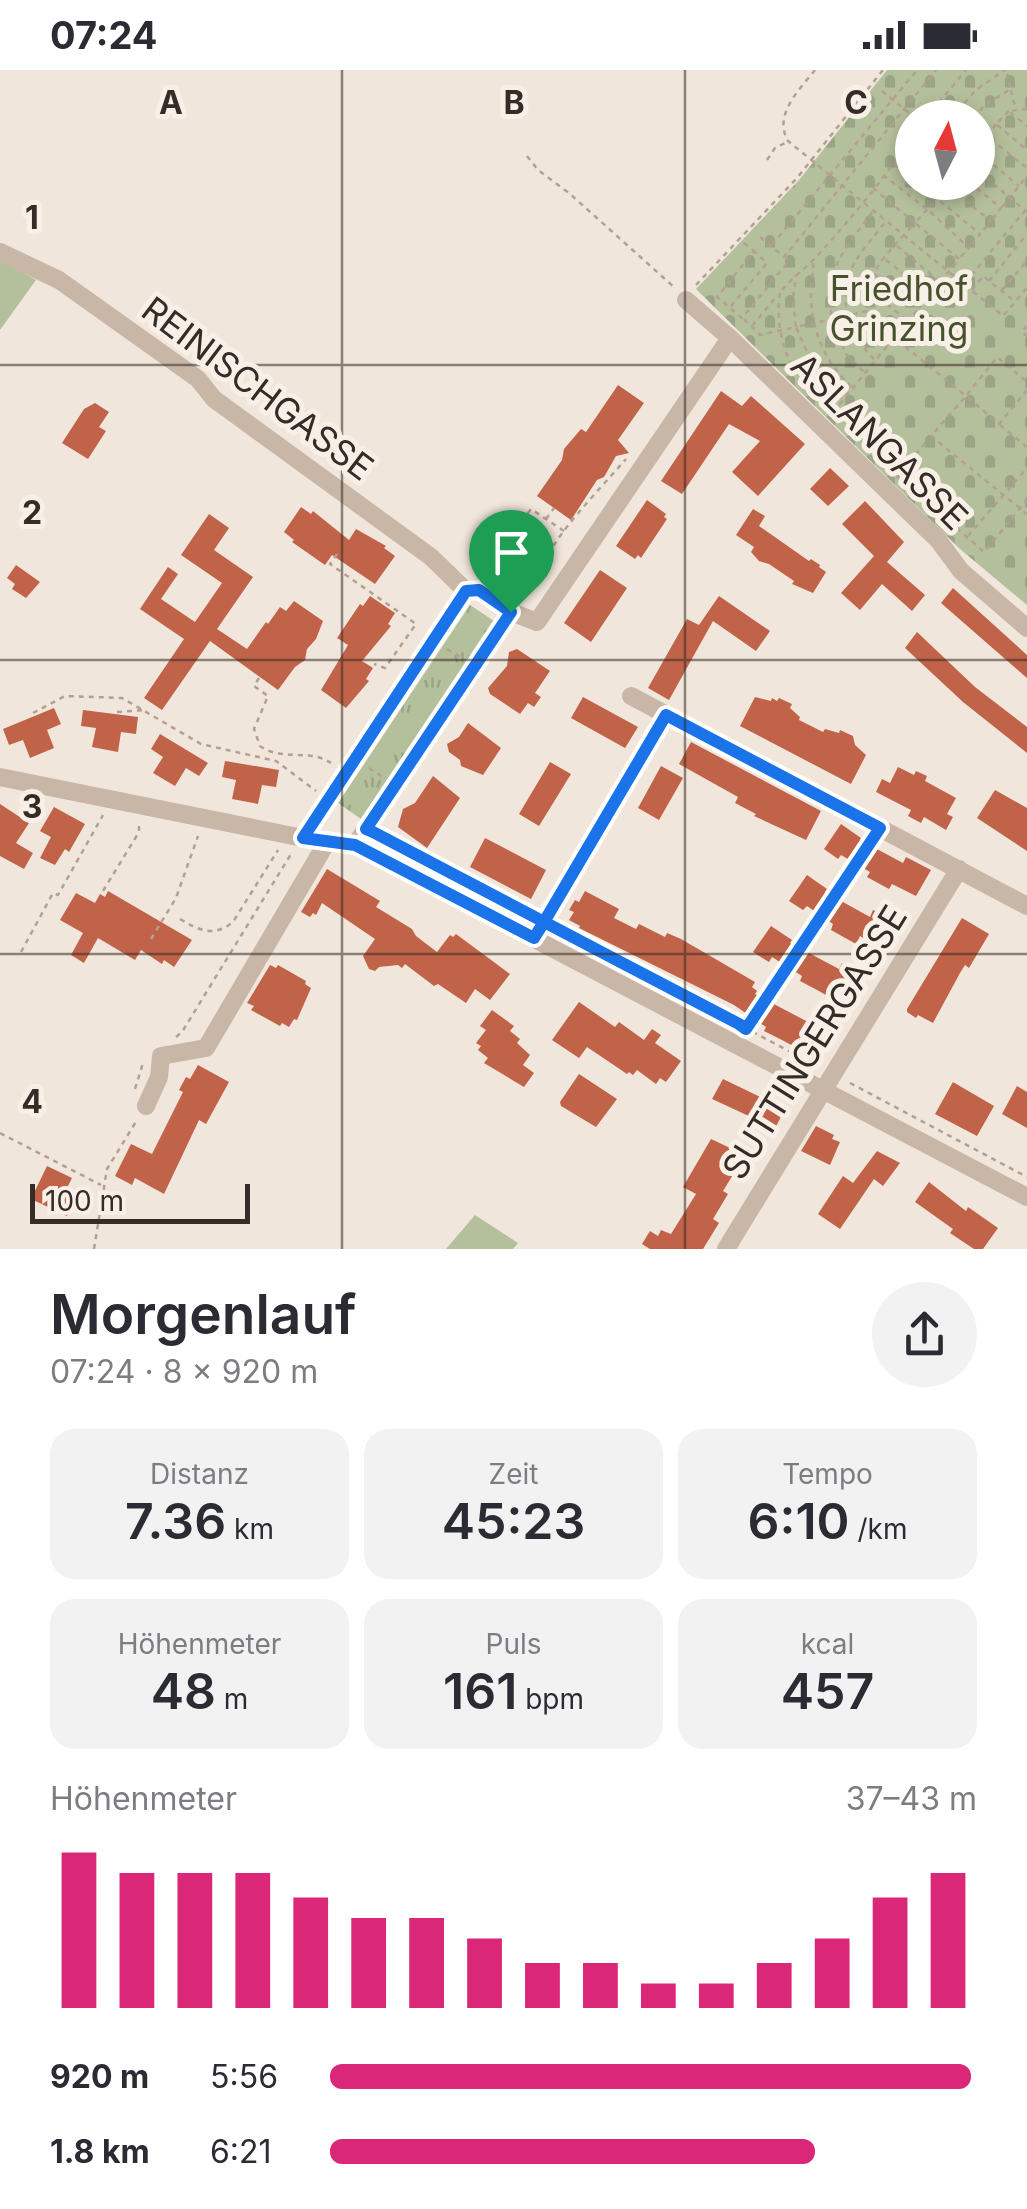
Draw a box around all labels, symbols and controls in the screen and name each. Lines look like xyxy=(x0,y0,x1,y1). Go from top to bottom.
text: 07:24 xyxy=(50,12,157,58)
text: A xyxy=(159,83,183,122)
text: B xyxy=(503,83,525,122)
text: C xyxy=(844,83,868,122)
north arrow xyxy=(895,100,995,200)
map controls xyxy=(895,100,995,200)
text: 1 xyxy=(25,198,39,237)
park label: Friedhof Grinzing xyxy=(830,267,968,349)
street label: REINISCHGASSE xyxy=(134,288,382,488)
street label: ASLANGASSE xyxy=(783,344,977,538)
text: 2 xyxy=(22,493,42,532)
pin xyxy=(469,510,554,613)
icon: arrive xyxy=(484,525,539,580)
text: 3 xyxy=(22,787,42,826)
street label: SUTTINGERGASSE xyxy=(713,897,915,1187)
text: 4 xyxy=(21,1082,43,1121)
scale bar xyxy=(30,1179,250,1224)
text: 100 m xyxy=(45,1184,124,1218)
text: Morgenlauf xyxy=(50,1281,356,1347)
button: share xyxy=(872,1282,977,1387)
text: 07:24 · 8 × 920 m xyxy=(50,1352,318,1391)
text: Distanz xyxy=(150,1457,249,1491)
text: Zeit xyxy=(489,1457,538,1491)
text: Tempo xyxy=(782,1457,873,1491)
text: 7.36 xyxy=(125,1491,226,1551)
text: 45:23 xyxy=(442,1491,585,1551)
text: 6:10 xyxy=(748,1491,850,1551)
text: km xyxy=(226,1512,274,1546)
text: /km xyxy=(850,1512,907,1546)
text: Höhenmeter xyxy=(118,1627,281,1661)
text: Puls xyxy=(486,1627,542,1661)
text: kcal xyxy=(801,1627,854,1661)
text: 48 xyxy=(151,1661,216,1721)
text: 161 xyxy=(443,1661,517,1721)
text: 457 xyxy=(781,1661,874,1721)
text: m xyxy=(216,1682,248,1716)
text: bpm xyxy=(517,1682,584,1716)
text: Höhenmeter xyxy=(50,1779,237,1818)
text: 37–43 m xyxy=(846,1779,977,1818)
text: 920 m xyxy=(50,2057,149,2096)
text: 5:56 xyxy=(210,2057,278,2096)
text: 1.8 km xyxy=(50,2132,150,2171)
text: 6:21 xyxy=(210,2132,272,2171)

